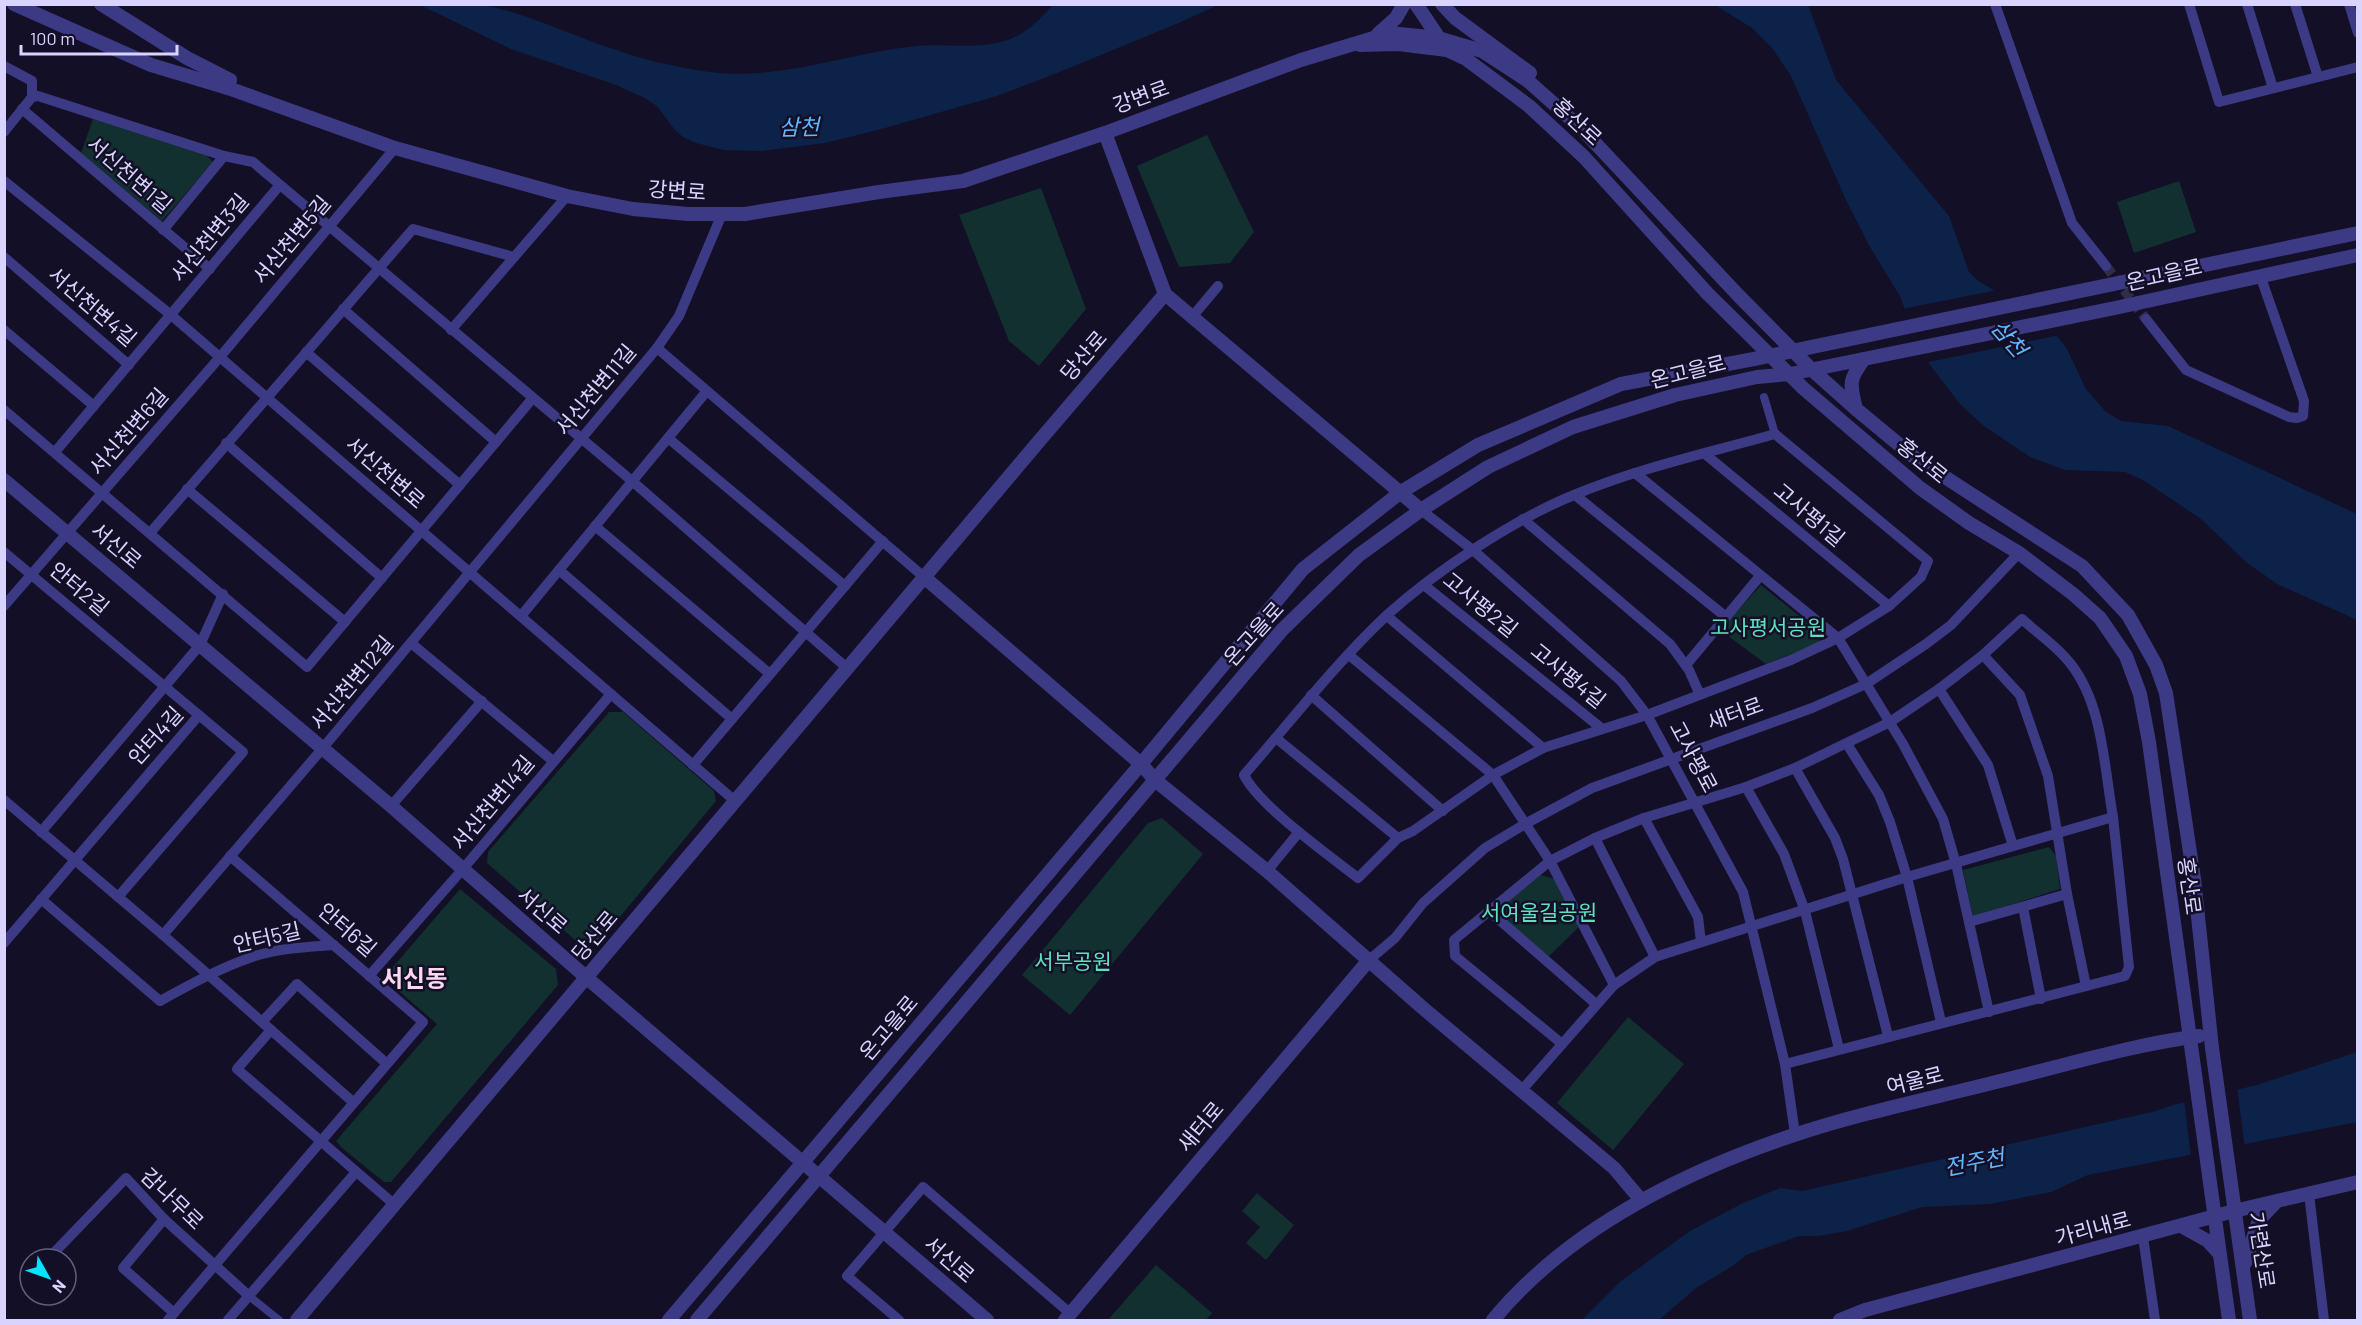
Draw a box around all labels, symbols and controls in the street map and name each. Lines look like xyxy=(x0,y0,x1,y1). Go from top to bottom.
scale bar xyxy=(21,18,177,56)
text: 100 m xyxy=(30,27,75,49)
street label: 강변로 xyxy=(1109,74,1172,117)
street label: 홍산로 xyxy=(1548,92,1608,150)
water label: 삼천 xyxy=(779,113,822,139)
street label: 서신천변1길 xyxy=(83,130,177,217)
street label: 강변로 xyxy=(647,175,707,204)
street label: 서신천변3길 xyxy=(165,188,253,286)
street label: 서신천변5길 xyxy=(247,190,335,288)
street label: 온고을로 xyxy=(2123,253,2204,294)
street label: 서신천변4길 xyxy=(44,261,142,351)
water label: 삼천 xyxy=(1987,314,2035,363)
street label: 당산로 xyxy=(1054,325,1111,385)
street label: 서신천변11길 xyxy=(549,338,640,440)
street label: 온고을로 xyxy=(1647,349,1728,392)
street label: 서신천변6길 xyxy=(83,382,173,480)
street label: 서신천변로 xyxy=(341,431,431,513)
street label: 홍산로 xyxy=(1893,432,1953,488)
street label: 고사평1길 xyxy=(1770,477,1850,551)
street label: 서신로 xyxy=(87,517,147,573)
street label: 안터2길 xyxy=(45,556,115,620)
street label: 고사평2길 xyxy=(1439,566,1523,641)
street label: 온고을로 xyxy=(1218,596,1288,670)
park label: 고사평서공원 xyxy=(1710,614,1826,639)
street label: 서신천변12길 xyxy=(304,630,397,734)
street label: 고사평4길 xyxy=(1527,637,1611,713)
street label: 새터로 xyxy=(1703,691,1766,734)
street label: 안터4길 xyxy=(122,701,187,769)
street label: 고사평로 xyxy=(1665,716,1724,796)
street label: 서신천변14길 xyxy=(445,750,539,854)
street label: 홍산로 xyxy=(2174,855,2207,916)
street label: 서신로 xyxy=(513,881,573,938)
street label: 안터6길 xyxy=(314,897,382,961)
park label: 서여울길공원 xyxy=(1481,899,1597,924)
street label: 당산로 xyxy=(566,905,622,965)
street label: 안터5길 xyxy=(230,917,303,956)
park label: 서부공원 xyxy=(1034,948,1112,973)
district label: 서신동 xyxy=(381,963,447,992)
street label: 온고을로 xyxy=(853,989,922,1065)
street label: 여울로 xyxy=(1883,1060,1946,1099)
street label: 새터로 xyxy=(1172,1096,1228,1156)
water label: 전주천 xyxy=(1942,1142,2009,1180)
street label: 감나무로 xyxy=(137,1162,210,1234)
street label: 가리내로 xyxy=(2052,1205,2133,1250)
street label: 가련산로 xyxy=(2244,1210,2281,1290)
street label: 서신로 xyxy=(920,1230,980,1287)
north arrow xyxy=(18,1247,78,1307)
text: N xyxy=(49,1277,71,1297)

